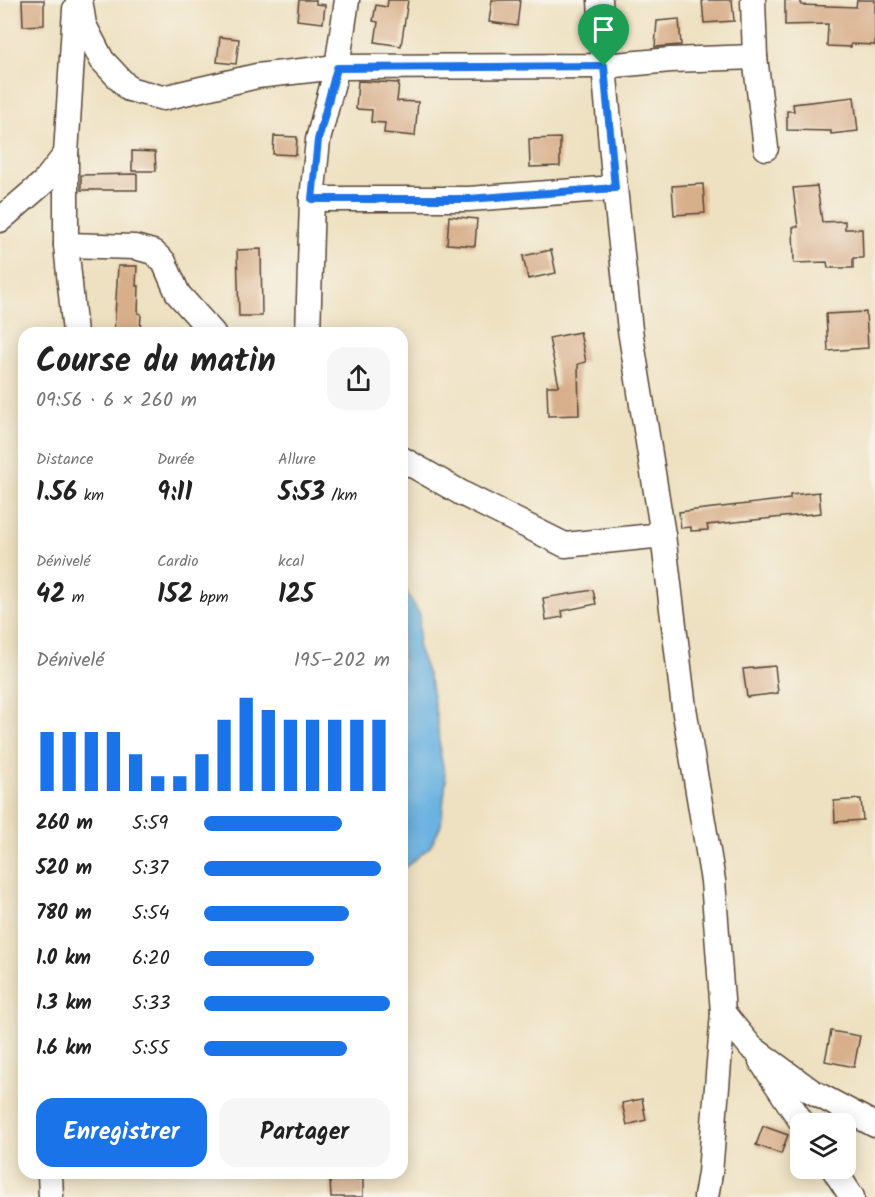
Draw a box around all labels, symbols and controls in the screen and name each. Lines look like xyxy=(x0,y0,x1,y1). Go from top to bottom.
pin xyxy=(578,4,629,66)
icon: arrive xyxy=(587,13,620,46)
text: Course du matin xyxy=(36,336,276,389)
button: share xyxy=(327,347,390,410)
text: 09:56 · 6 × 260 m xyxy=(36,385,197,417)
text: Distance xyxy=(36,447,94,472)
text: Durée xyxy=(157,447,195,472)
text: Allure xyxy=(278,447,316,472)
text: 1.56 xyxy=(36,472,77,514)
text: 9:11 xyxy=(157,472,192,514)
text: 5:53 xyxy=(278,472,325,514)
text: km xyxy=(77,483,104,508)
text: /km xyxy=(325,483,357,508)
text: Dénivelé xyxy=(36,549,91,574)
text: Cardio xyxy=(157,549,198,574)
text: kcal xyxy=(278,549,304,574)
text: 42 xyxy=(36,574,65,616)
text: 152 xyxy=(157,574,193,616)
text: 125 xyxy=(278,574,314,616)
text: m xyxy=(65,585,84,610)
text: bpm xyxy=(193,585,228,610)
text: Dénivelé xyxy=(36,645,104,677)
text: 195–202 m xyxy=(294,645,390,677)
text: 260 m xyxy=(36,808,93,840)
text: 5:59 xyxy=(132,808,168,840)
text: 520 m xyxy=(36,853,92,885)
text: 5:37 xyxy=(132,853,168,885)
text: 780 m xyxy=(36,898,92,930)
text: 5:54 xyxy=(132,898,169,930)
text: 1.0 km xyxy=(36,943,91,975)
text: 6:20 xyxy=(132,943,170,975)
text: 1.3 km xyxy=(36,988,92,1020)
text: 5:33 xyxy=(132,988,171,1020)
text: 1.6 km xyxy=(36,1033,92,1065)
text: 5:55 xyxy=(132,1033,169,1065)
button: Enregistrer xyxy=(36,1098,207,1167)
button: Partager xyxy=(219,1098,390,1167)
map controls xyxy=(790,1113,856,1179)
button: layers xyxy=(790,1113,856,1179)

